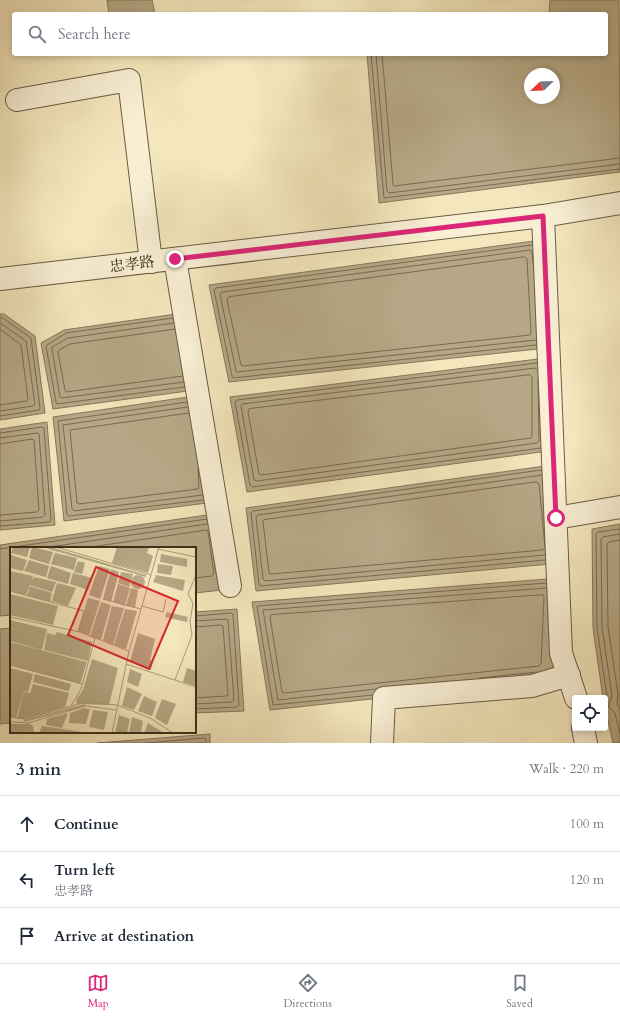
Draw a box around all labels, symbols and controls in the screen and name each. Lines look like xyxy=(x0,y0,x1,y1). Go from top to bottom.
search box xyxy=(12,12,608,56)
icon: search xyxy=(26,23,48,45)
text: Search here xyxy=(58,24,131,44)
north arrow xyxy=(524,68,560,104)
route end xyxy=(166,250,184,268)
street label: 忠孝路 xyxy=(108,251,156,277)
route start xyxy=(547,509,565,527)
inset map xyxy=(10,547,196,733)
map controls xyxy=(572,695,608,731)
button: locate xyxy=(572,695,608,731)
text: 3 min xyxy=(16,758,61,781)
text: Walk · 220 m xyxy=(529,760,604,778)
icon: ahead xyxy=(16,813,38,835)
text: Continue xyxy=(54,814,119,834)
text: 100 m xyxy=(570,815,604,833)
text: Turn left xyxy=(54,860,115,880)
icon: left xyxy=(16,869,38,891)
text: 120 m xyxy=(570,871,604,889)
text: 忠孝路 xyxy=(54,882,93,900)
icon: arrive xyxy=(16,925,38,947)
text: Arrive at destination xyxy=(54,926,194,946)
tab: Map xyxy=(87,972,109,1011)
tab: Directions xyxy=(283,972,332,1011)
tab: Saved xyxy=(506,972,533,1011)

